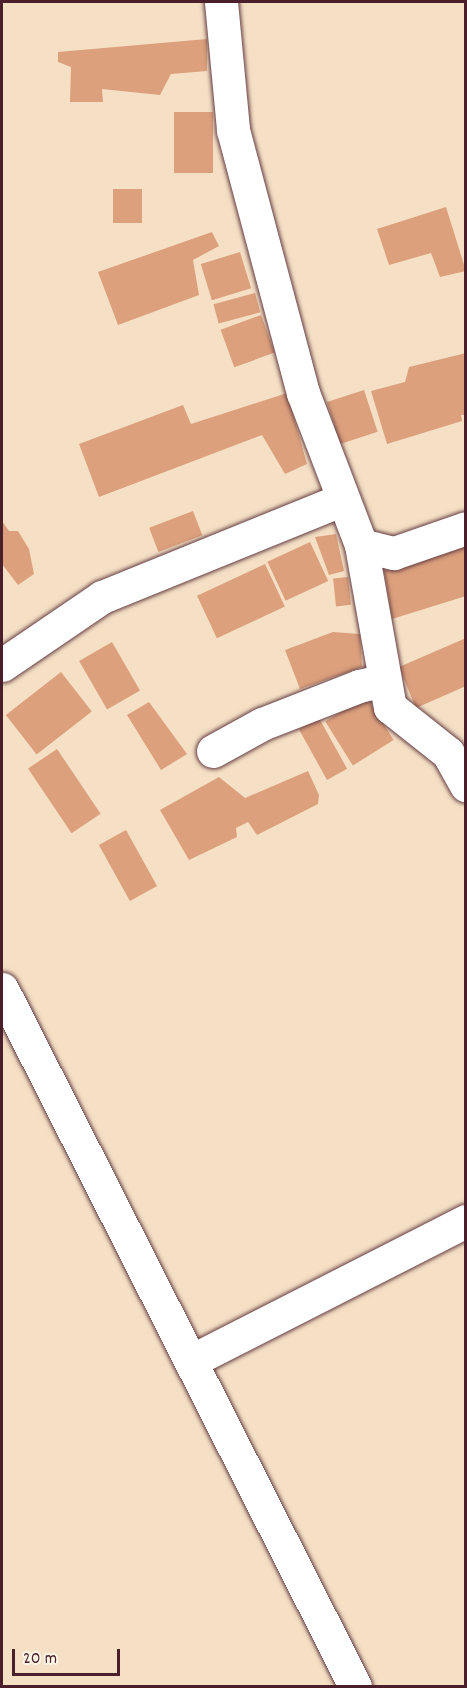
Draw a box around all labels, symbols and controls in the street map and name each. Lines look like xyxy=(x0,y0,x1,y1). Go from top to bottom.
scale bar xyxy=(15,1637,123,1675)
text: 20 m xyxy=(23,1647,57,1672)

